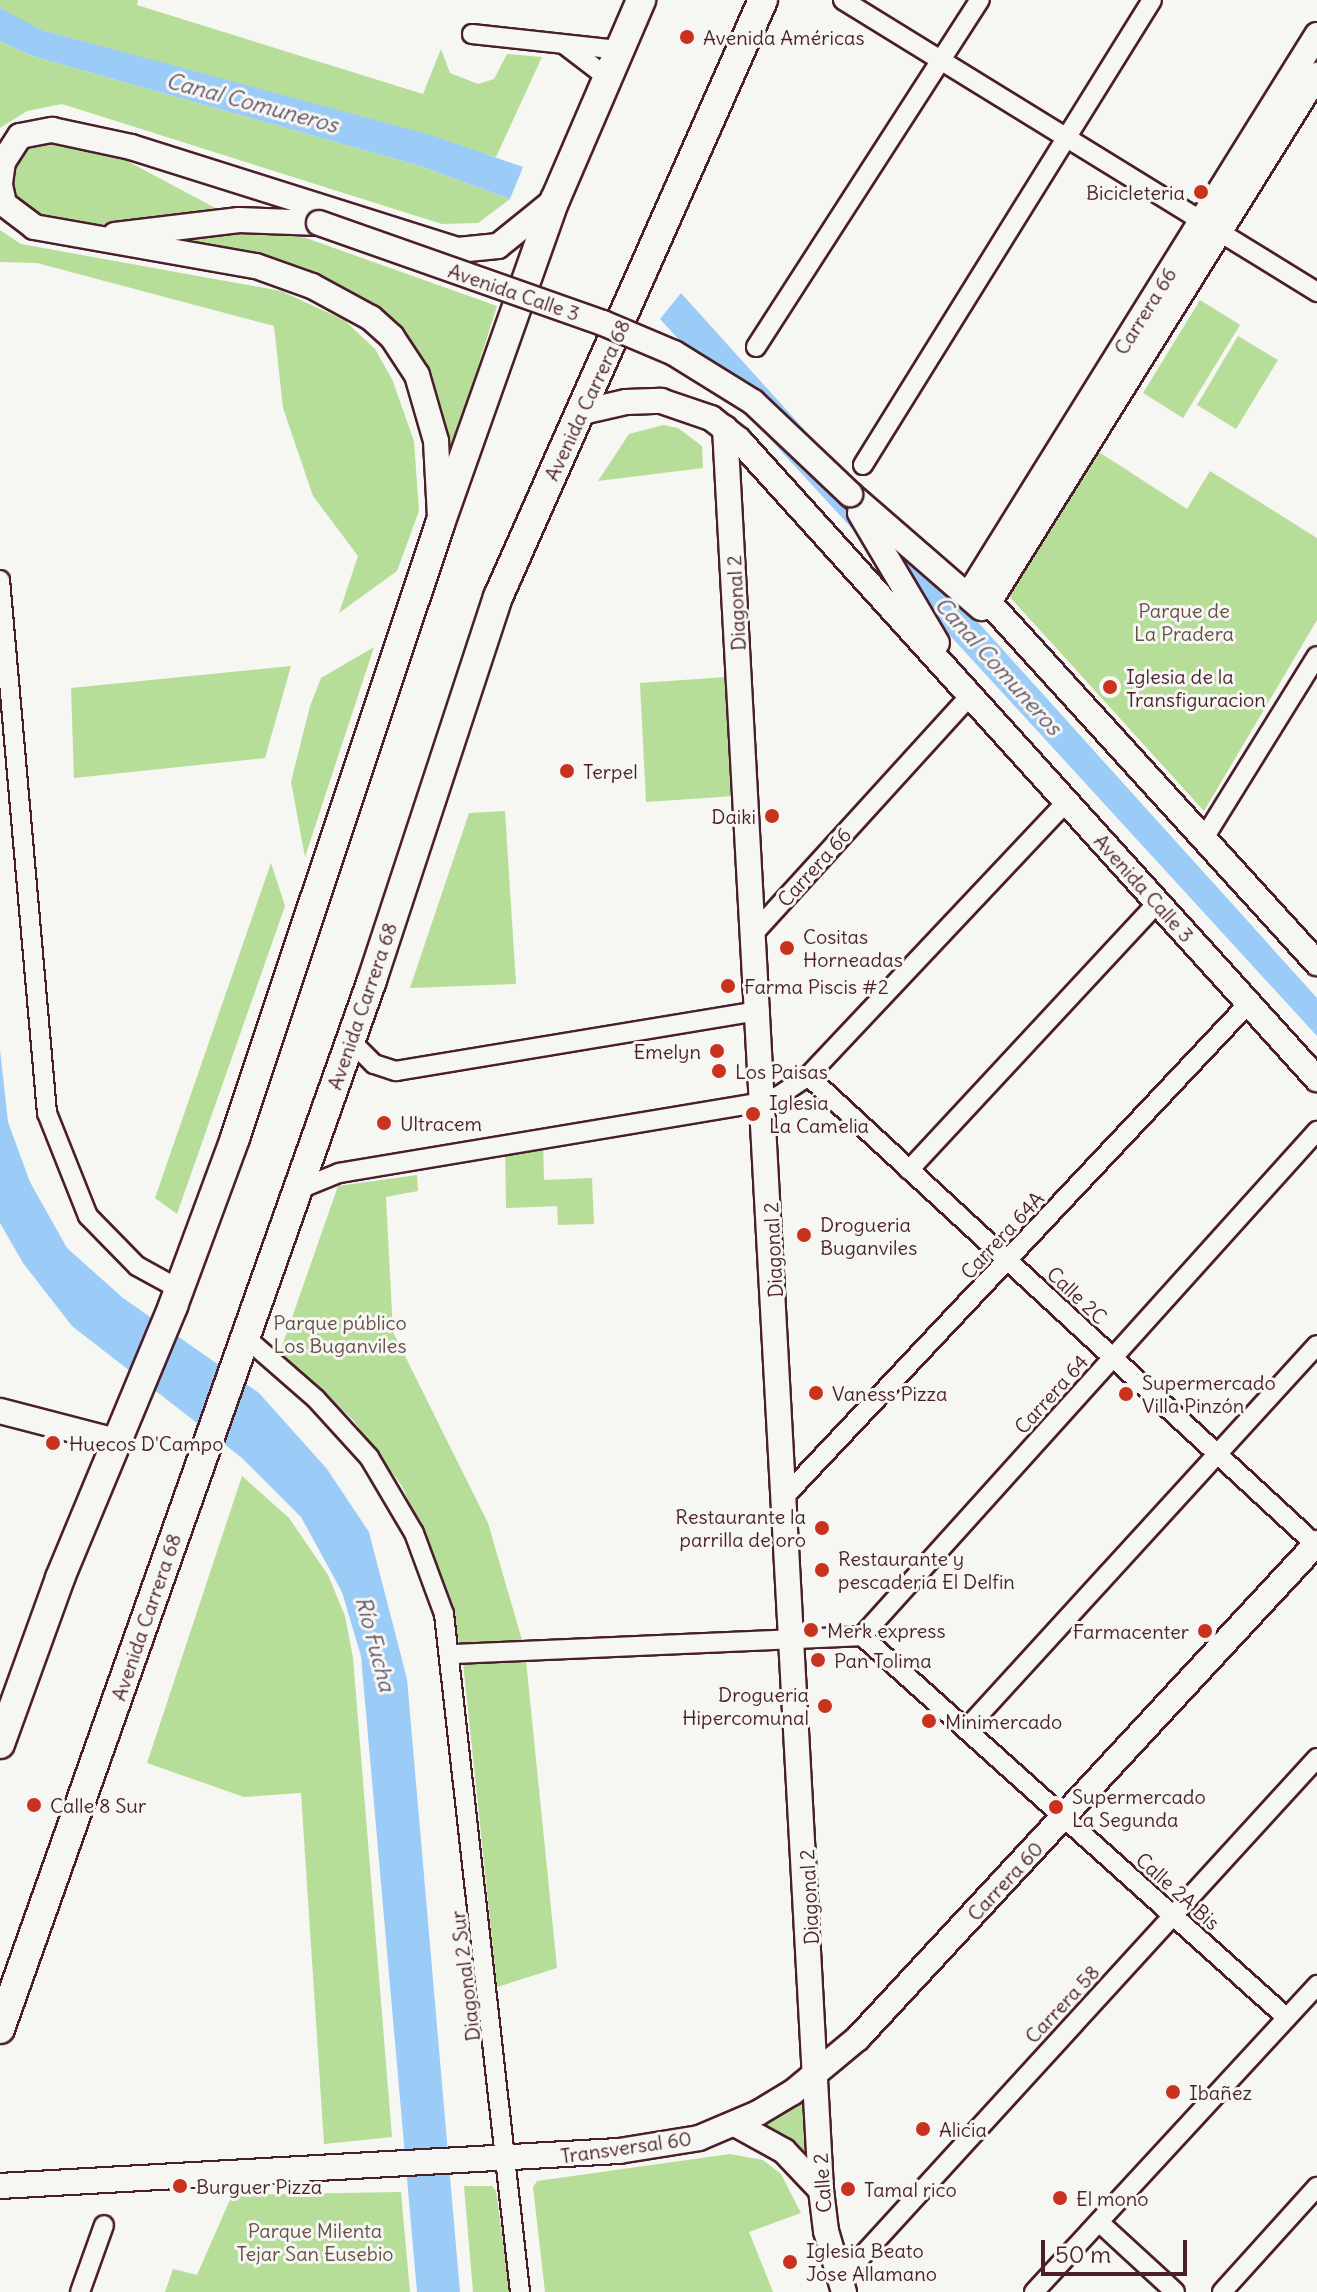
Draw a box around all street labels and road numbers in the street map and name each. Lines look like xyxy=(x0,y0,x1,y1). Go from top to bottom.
street label: Avenida Calle 3 xyxy=(445,258,583,326)
street label: Carrera 66 xyxy=(1109,263,1181,359)
street label: Avenida Carrera 68 xyxy=(539,315,635,485)
street label: Diagonal 2 xyxy=(722,555,750,651)
street label: Carrera 66 xyxy=(772,823,856,911)
street label: Avenida Calle 3 xyxy=(1089,829,1199,947)
street label: Avenida Carrera 68 xyxy=(322,919,402,1093)
street label: Carrera 64A xyxy=(955,1186,1049,1284)
street label: Diagonal 2 xyxy=(759,1202,787,1298)
street label: Calle 2C xyxy=(1042,1261,1112,1329)
street label: Carrera 64 xyxy=(1009,1350,1093,1438)
street label: Avenida Carrera 68 xyxy=(106,1530,186,1704)
street label: Carrera 60 xyxy=(962,1836,1048,1926)
street label: Calle 2A Bis xyxy=(1131,1847,1225,1935)
street label: Diagonal 2 xyxy=(795,1849,823,1945)
street label: Diagonal 2 Sur xyxy=(445,1909,485,2043)
street label: Carrera 58 xyxy=(1020,1960,1104,2048)
street label: Transversal 60 xyxy=(559,2126,693,2168)
street label: Calle 2 xyxy=(808,2152,836,2214)

